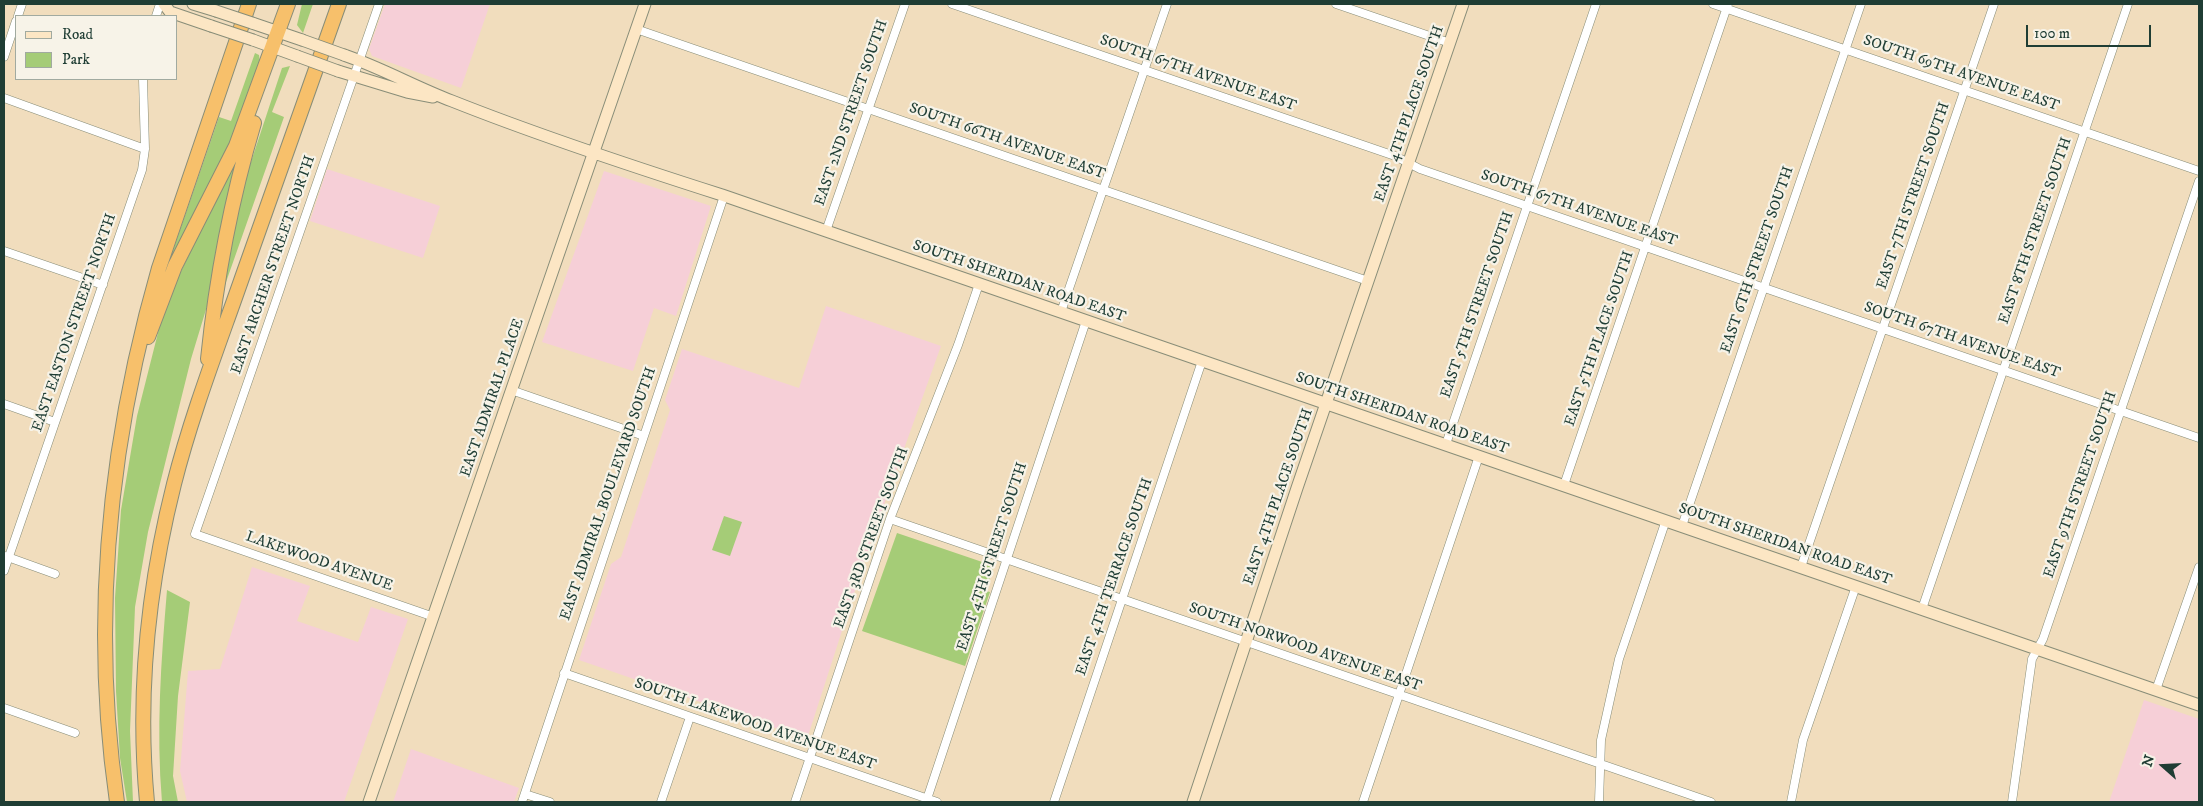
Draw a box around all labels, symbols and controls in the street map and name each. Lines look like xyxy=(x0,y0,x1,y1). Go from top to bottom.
legend xyxy=(15,15,178,80)
scale bar xyxy=(2028,15,2153,47)
street label: EAST 2ND STREET SOUTH xyxy=(812,18,892,208)
street label: EAST 4TH PLACE SOUTH xyxy=(1371,23,1449,205)
text: 100 m xyxy=(2034,24,2070,43)
text: Road xyxy=(62,25,93,44)
street label: SOUTH 67TH AVENUE EAST xyxy=(1097,32,1299,116)
street label: SOUTH 69TH AVENUE EAST xyxy=(1861,32,2061,116)
text: Park xyxy=(62,50,90,69)
street label: SOUTH 66TH AVENUE EAST xyxy=(906,100,1108,184)
street label: EAST 7TH STREET SOUTH xyxy=(1873,100,1955,292)
street label: EAST 8TH STREET SOUTH xyxy=(1996,135,2076,327)
street label: EAST ARCHER STREET NORTH xyxy=(228,153,320,377)
street label: EAST 6TH STREET SOUTH xyxy=(1717,164,1799,356)
street label: SOUTH 67TH AVENUE EAST xyxy=(1478,167,1680,251)
street label: EAST 5TH STREET SOUTH xyxy=(1438,209,1518,401)
street label: EAST EASTON STREET NORTH xyxy=(29,212,121,434)
street label: SOUTH SHERIDAN ROAD EAST xyxy=(910,237,1128,327)
street label: EAST 5TH PLACE SOUTH xyxy=(1562,249,1638,429)
street label: SOUTH 67TH AVENUE EAST xyxy=(1861,299,2063,383)
street label: EAST ADMIRAL PLACE xyxy=(457,316,529,480)
street label: EAST ADMIRAL BOULEVARD SOUTH xyxy=(557,365,661,623)
street label: SOUTH SHERIDAN ROAD EAST xyxy=(1293,369,1511,459)
street label: EAST 9TH STREET SOUTH xyxy=(2041,389,2121,581)
street label: EAST 4TH PLACE SOUTH xyxy=(1240,406,1318,588)
street label: EAST 3RD STREET SOUTH xyxy=(831,445,913,631)
street label: EAST 4TH STREET SOUTH xyxy=(954,460,1032,654)
street label: EAST 4TH TERRACE SOUTH xyxy=(1073,476,1157,678)
street label: SOUTH SHERIDAN ROAD EAST xyxy=(1676,500,1894,590)
street label: LAKEWOOD AVENUE xyxy=(243,528,395,596)
street label: SOUTH NORWOOD AVENUE EAST xyxy=(1186,600,1424,696)
street label: SOUTH LAKEWOOD AVENUE EAST xyxy=(632,675,878,775)
north arrow xyxy=(2138,741,2188,791)
text: N xyxy=(2138,753,2159,769)

